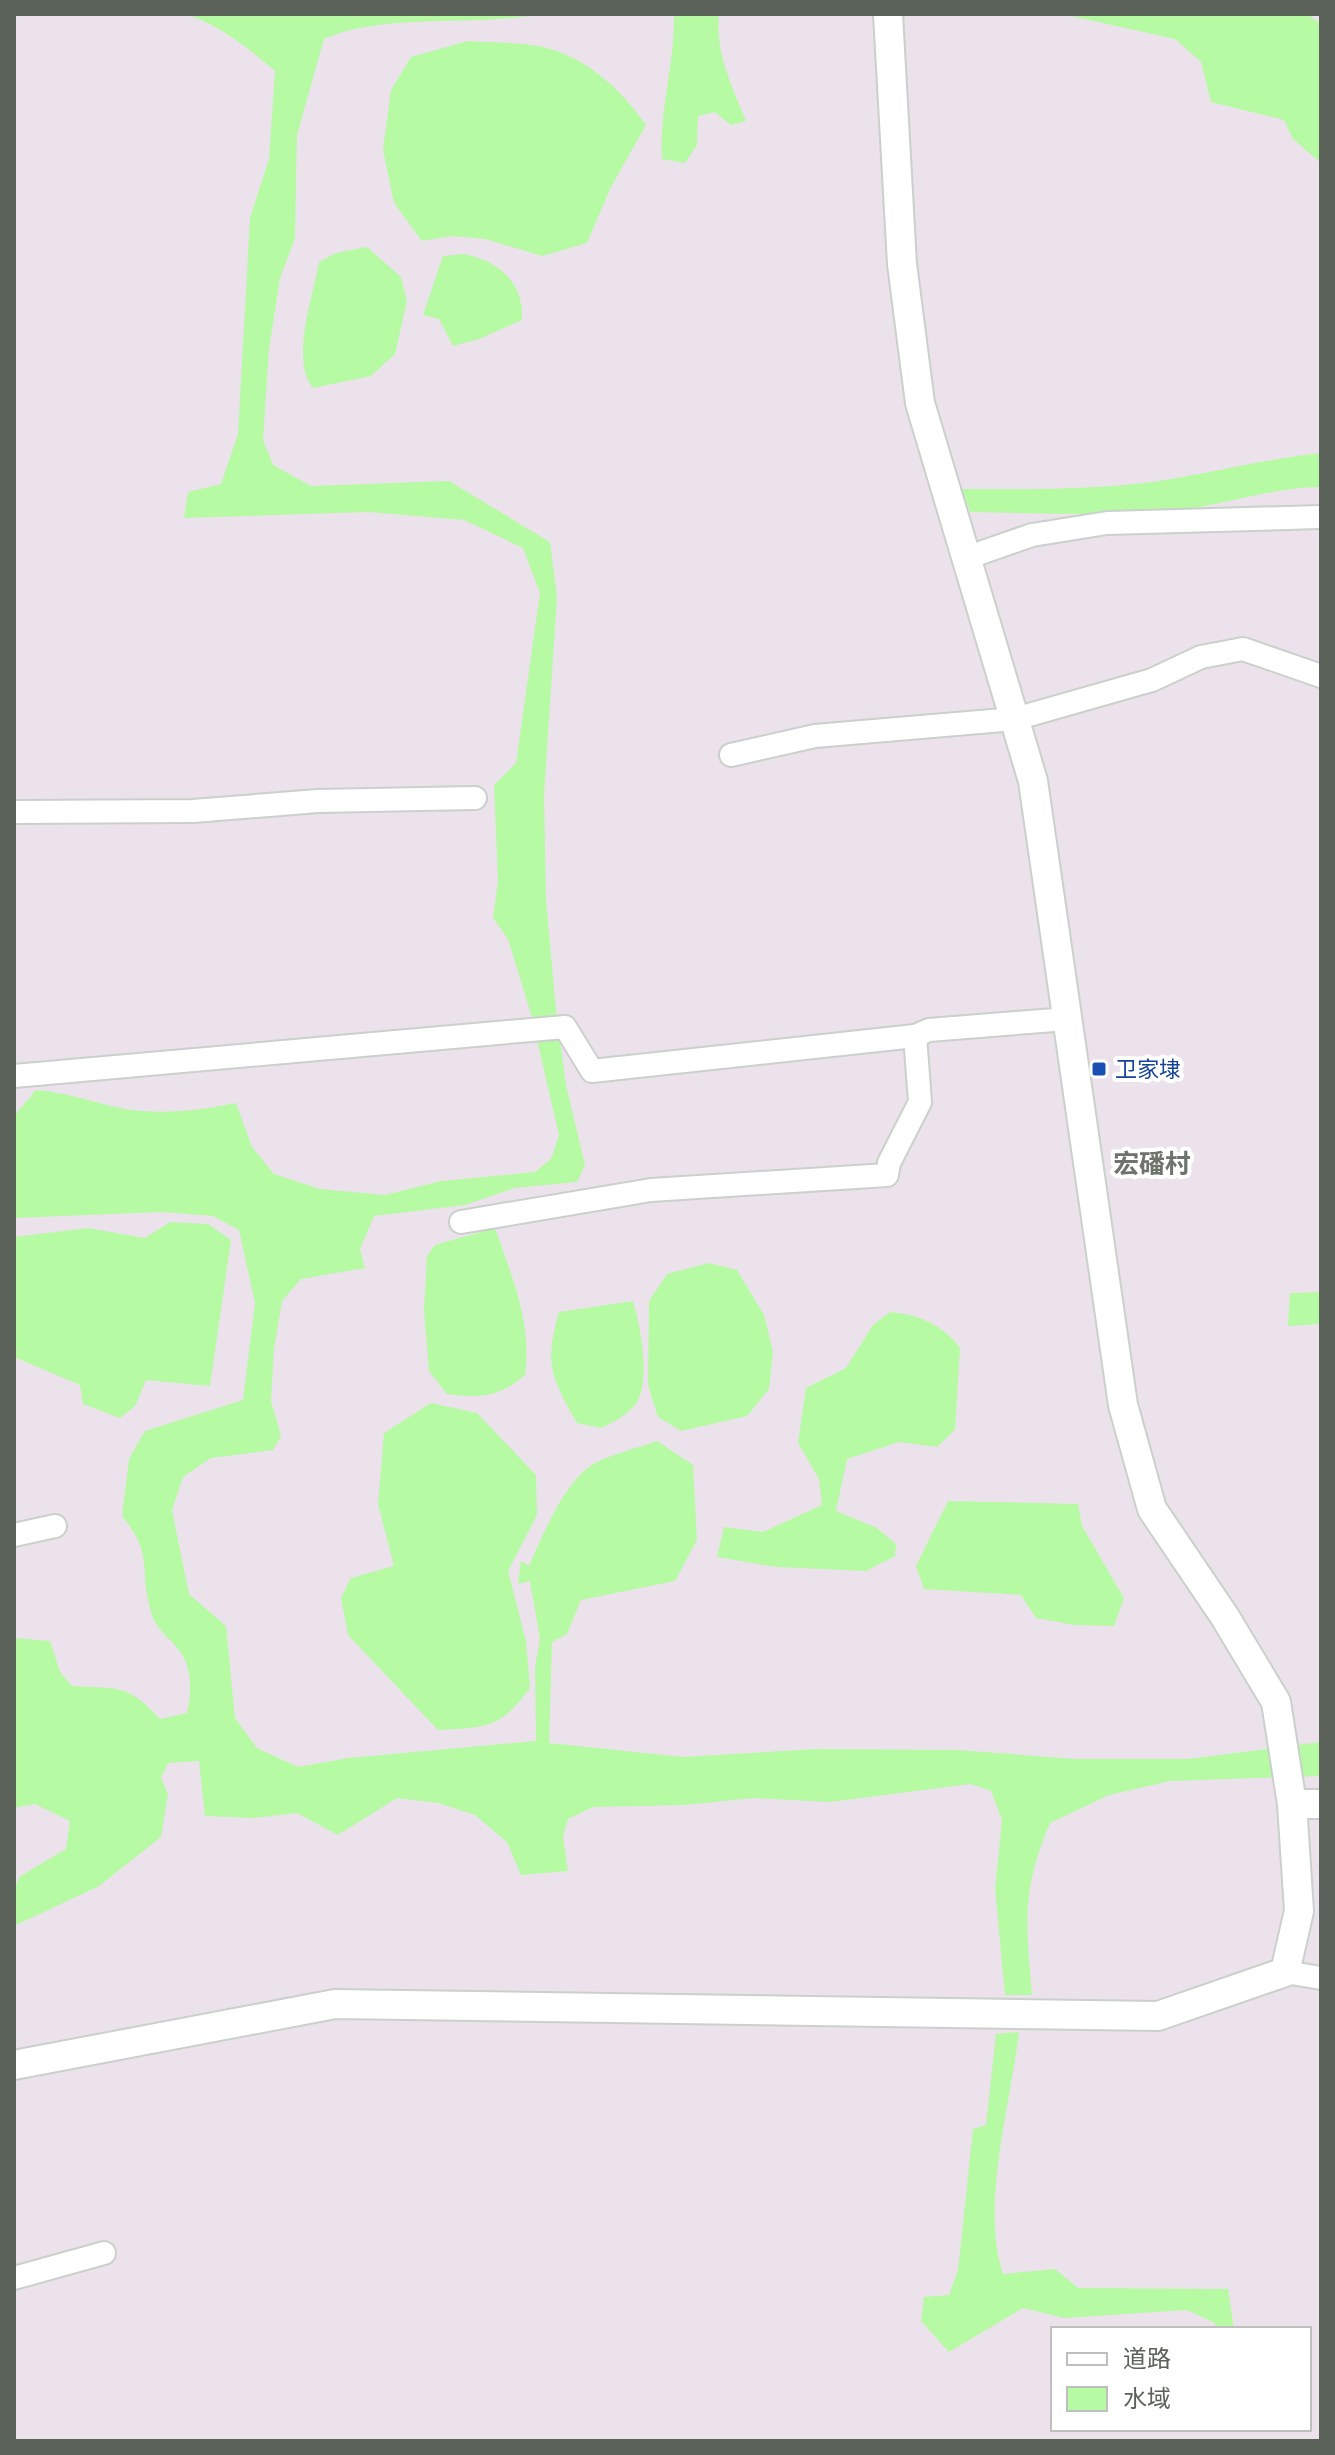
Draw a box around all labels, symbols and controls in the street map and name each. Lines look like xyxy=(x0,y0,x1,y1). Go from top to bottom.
place label: 卫家埭 xyxy=(1115,1052,1181,1086)
marker: 卫家埭 xyxy=(1090,1060,1108,1078)
district label: 宏磻村 xyxy=(1113,1144,1191,1183)
legend xyxy=(1051,2327,1311,2431)
text: 道路 xyxy=(1123,2340,1171,2376)
text: 水域 xyxy=(1123,2380,1171,2416)

